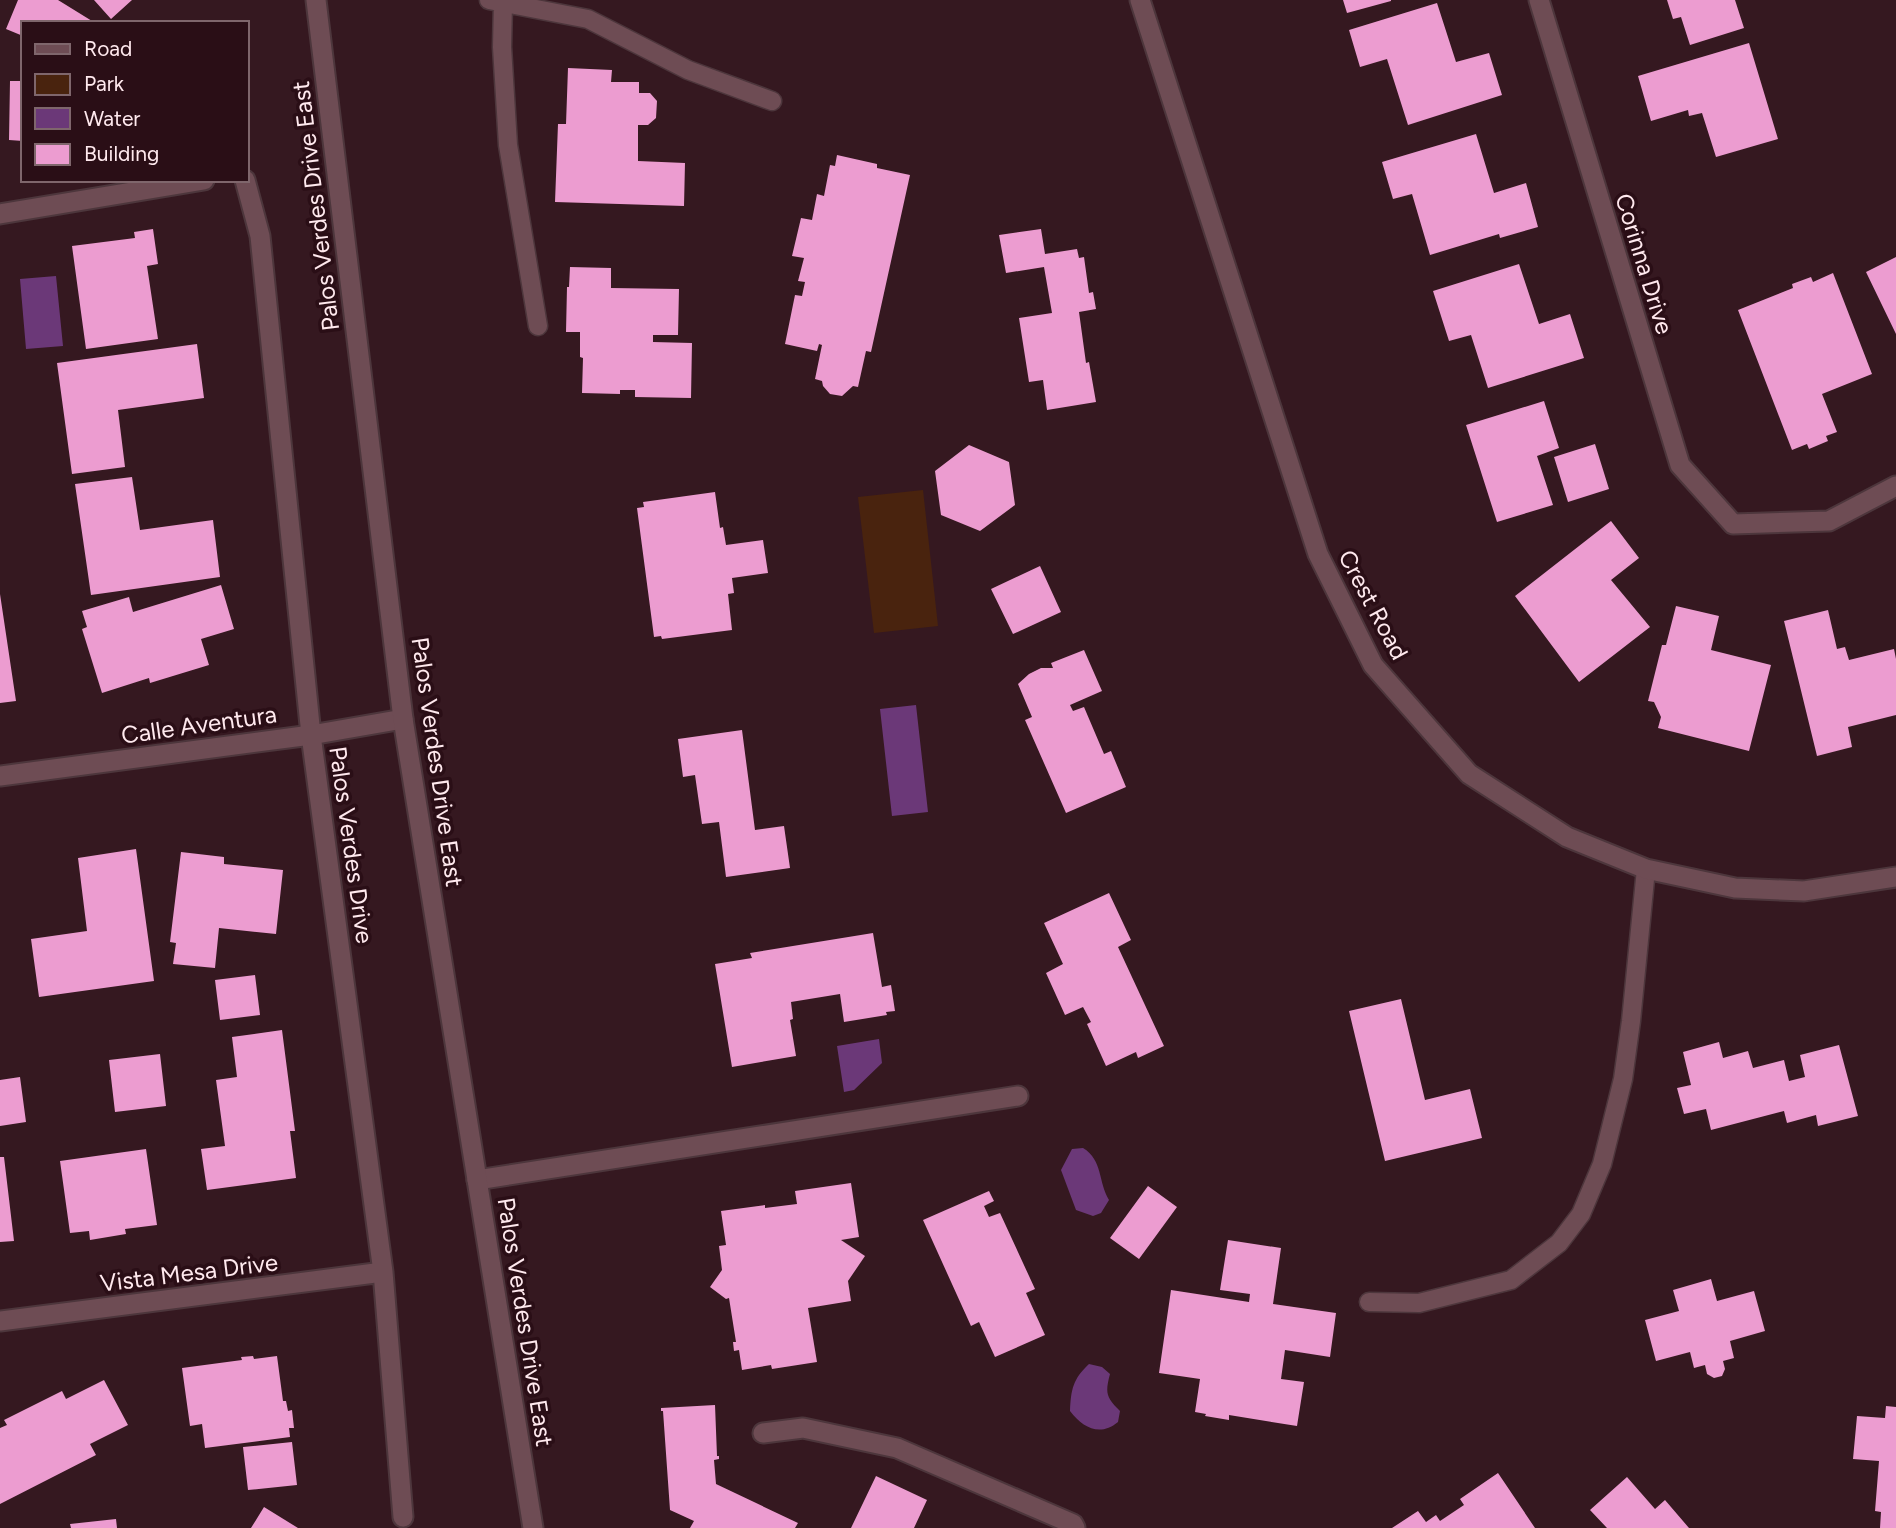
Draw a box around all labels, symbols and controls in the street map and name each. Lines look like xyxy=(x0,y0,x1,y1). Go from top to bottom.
legend xyxy=(21,21,248,182)
text: Road xyxy=(84,36,132,61)
text: Park xyxy=(84,71,125,96)
street label: Palos Verdes Drive East xyxy=(286,79,345,333)
text: Water xyxy=(84,106,140,131)
text: Building xyxy=(84,141,159,166)
street label: Corinna Drive xyxy=(1609,190,1680,338)
street label: Crest Road xyxy=(1332,545,1414,665)
street label: Palos Verdes Drive East xyxy=(406,635,469,888)
street label: Calle Aventura xyxy=(119,699,278,750)
street label: Palos Verdes Drive xyxy=(323,744,380,945)
street label: Palos Verdes Drive East xyxy=(491,1195,559,1448)
street label: Vista Mesa Drive xyxy=(98,1247,279,1298)

